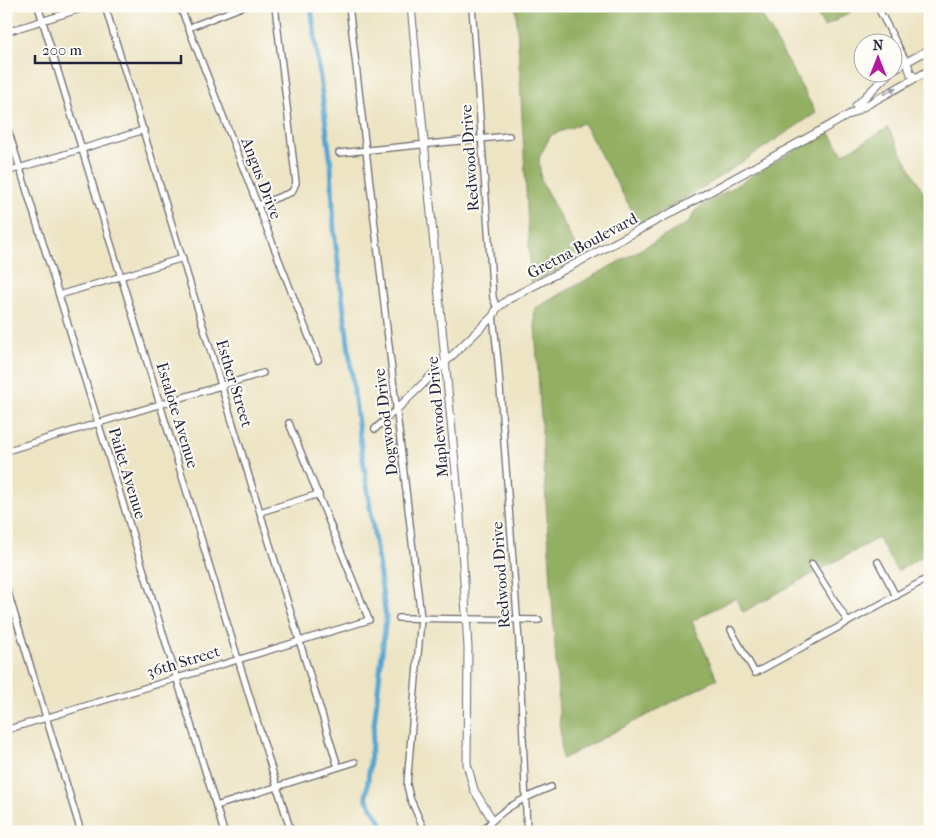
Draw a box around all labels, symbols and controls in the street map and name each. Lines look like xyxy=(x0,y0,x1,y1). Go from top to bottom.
scale bar xyxy=(35,32,181,64)
north arrow xyxy=(854,32,904,82)
text: N xyxy=(873,37,884,54)
text: 200 m xyxy=(42,41,82,59)
one-way arrow xyxy=(883,87,896,96)
street label: Redwood Drive xyxy=(456,104,483,212)
street label: Angus Drive xyxy=(237,134,286,222)
street label: Gretna Boulevard xyxy=(524,208,641,282)
street label: Esther Street xyxy=(212,337,257,430)
street label: Maplewood Drive xyxy=(423,355,452,478)
street label: Estalote Avenue xyxy=(152,360,203,471)
street label: Dogwood Drive xyxy=(369,367,402,477)
street label: Pailet Avenue xyxy=(105,425,150,521)
street label: Redwood Drive xyxy=(487,521,514,629)
street label: 36th Street xyxy=(144,641,222,682)

